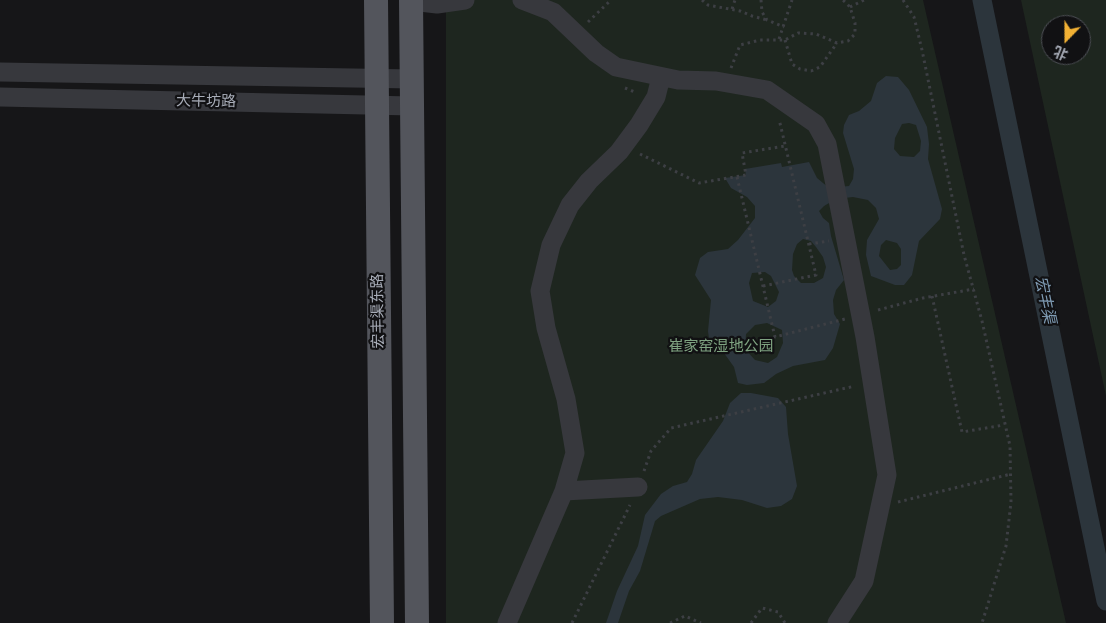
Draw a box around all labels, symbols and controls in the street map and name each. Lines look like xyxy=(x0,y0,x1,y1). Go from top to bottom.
north arrow xyxy=(1041,15,1091,65)
text: 北 xyxy=(1050,41,1071,66)
street label: 大牛坊路 xyxy=(176,92,236,112)
street label: 宏丰渠东路 xyxy=(369,273,389,349)
water label: 宏丰渠 xyxy=(1030,275,1058,325)
park label: 崔家窑湿地公园 xyxy=(669,338,773,356)

